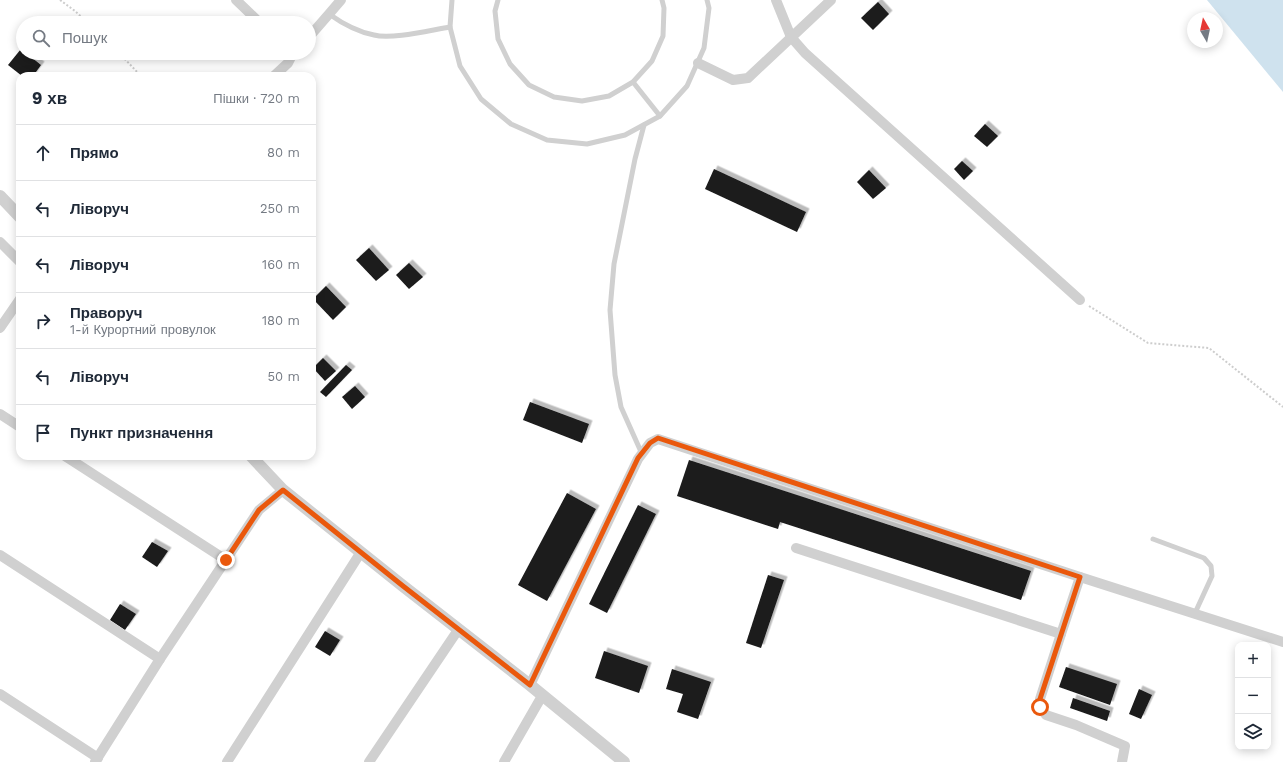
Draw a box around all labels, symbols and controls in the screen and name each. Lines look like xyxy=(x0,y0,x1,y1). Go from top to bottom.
north arrow xyxy=(1187,12,1223,48)
search box xyxy=(16,16,316,60)
icon: search xyxy=(30,27,52,49)
text: Пошук xyxy=(62,29,107,47)
text: 9 хв xyxy=(32,88,67,108)
text: Пішки · 720 m xyxy=(213,91,300,106)
icon: ahead xyxy=(32,142,54,164)
text: Прямо xyxy=(70,144,119,162)
text: 80 m xyxy=(267,145,300,160)
icon: left xyxy=(32,198,54,220)
text: Ліворуч xyxy=(70,200,129,218)
text: 250 m xyxy=(260,201,300,216)
icon: left xyxy=(32,254,54,276)
text: Ліворуч xyxy=(70,256,129,274)
text: 160 m xyxy=(262,257,300,272)
text: Праворуч xyxy=(70,304,143,322)
icon: right xyxy=(32,310,54,332)
text: 180 m xyxy=(262,313,300,328)
text: 1-й Курортний провулок xyxy=(70,322,216,337)
icon: left xyxy=(32,366,54,388)
text: Ліворуч xyxy=(70,368,129,386)
text: 50 m xyxy=(268,369,300,384)
icon: arrive xyxy=(32,422,54,444)
text: Пункт призначення xyxy=(70,424,213,442)
route end xyxy=(217,551,235,569)
map controls xyxy=(1235,642,1271,750)
button: + xyxy=(1235,642,1271,678)
button: − xyxy=(1235,678,1271,714)
route start xyxy=(1031,698,1049,716)
button: layers xyxy=(1235,714,1271,750)

